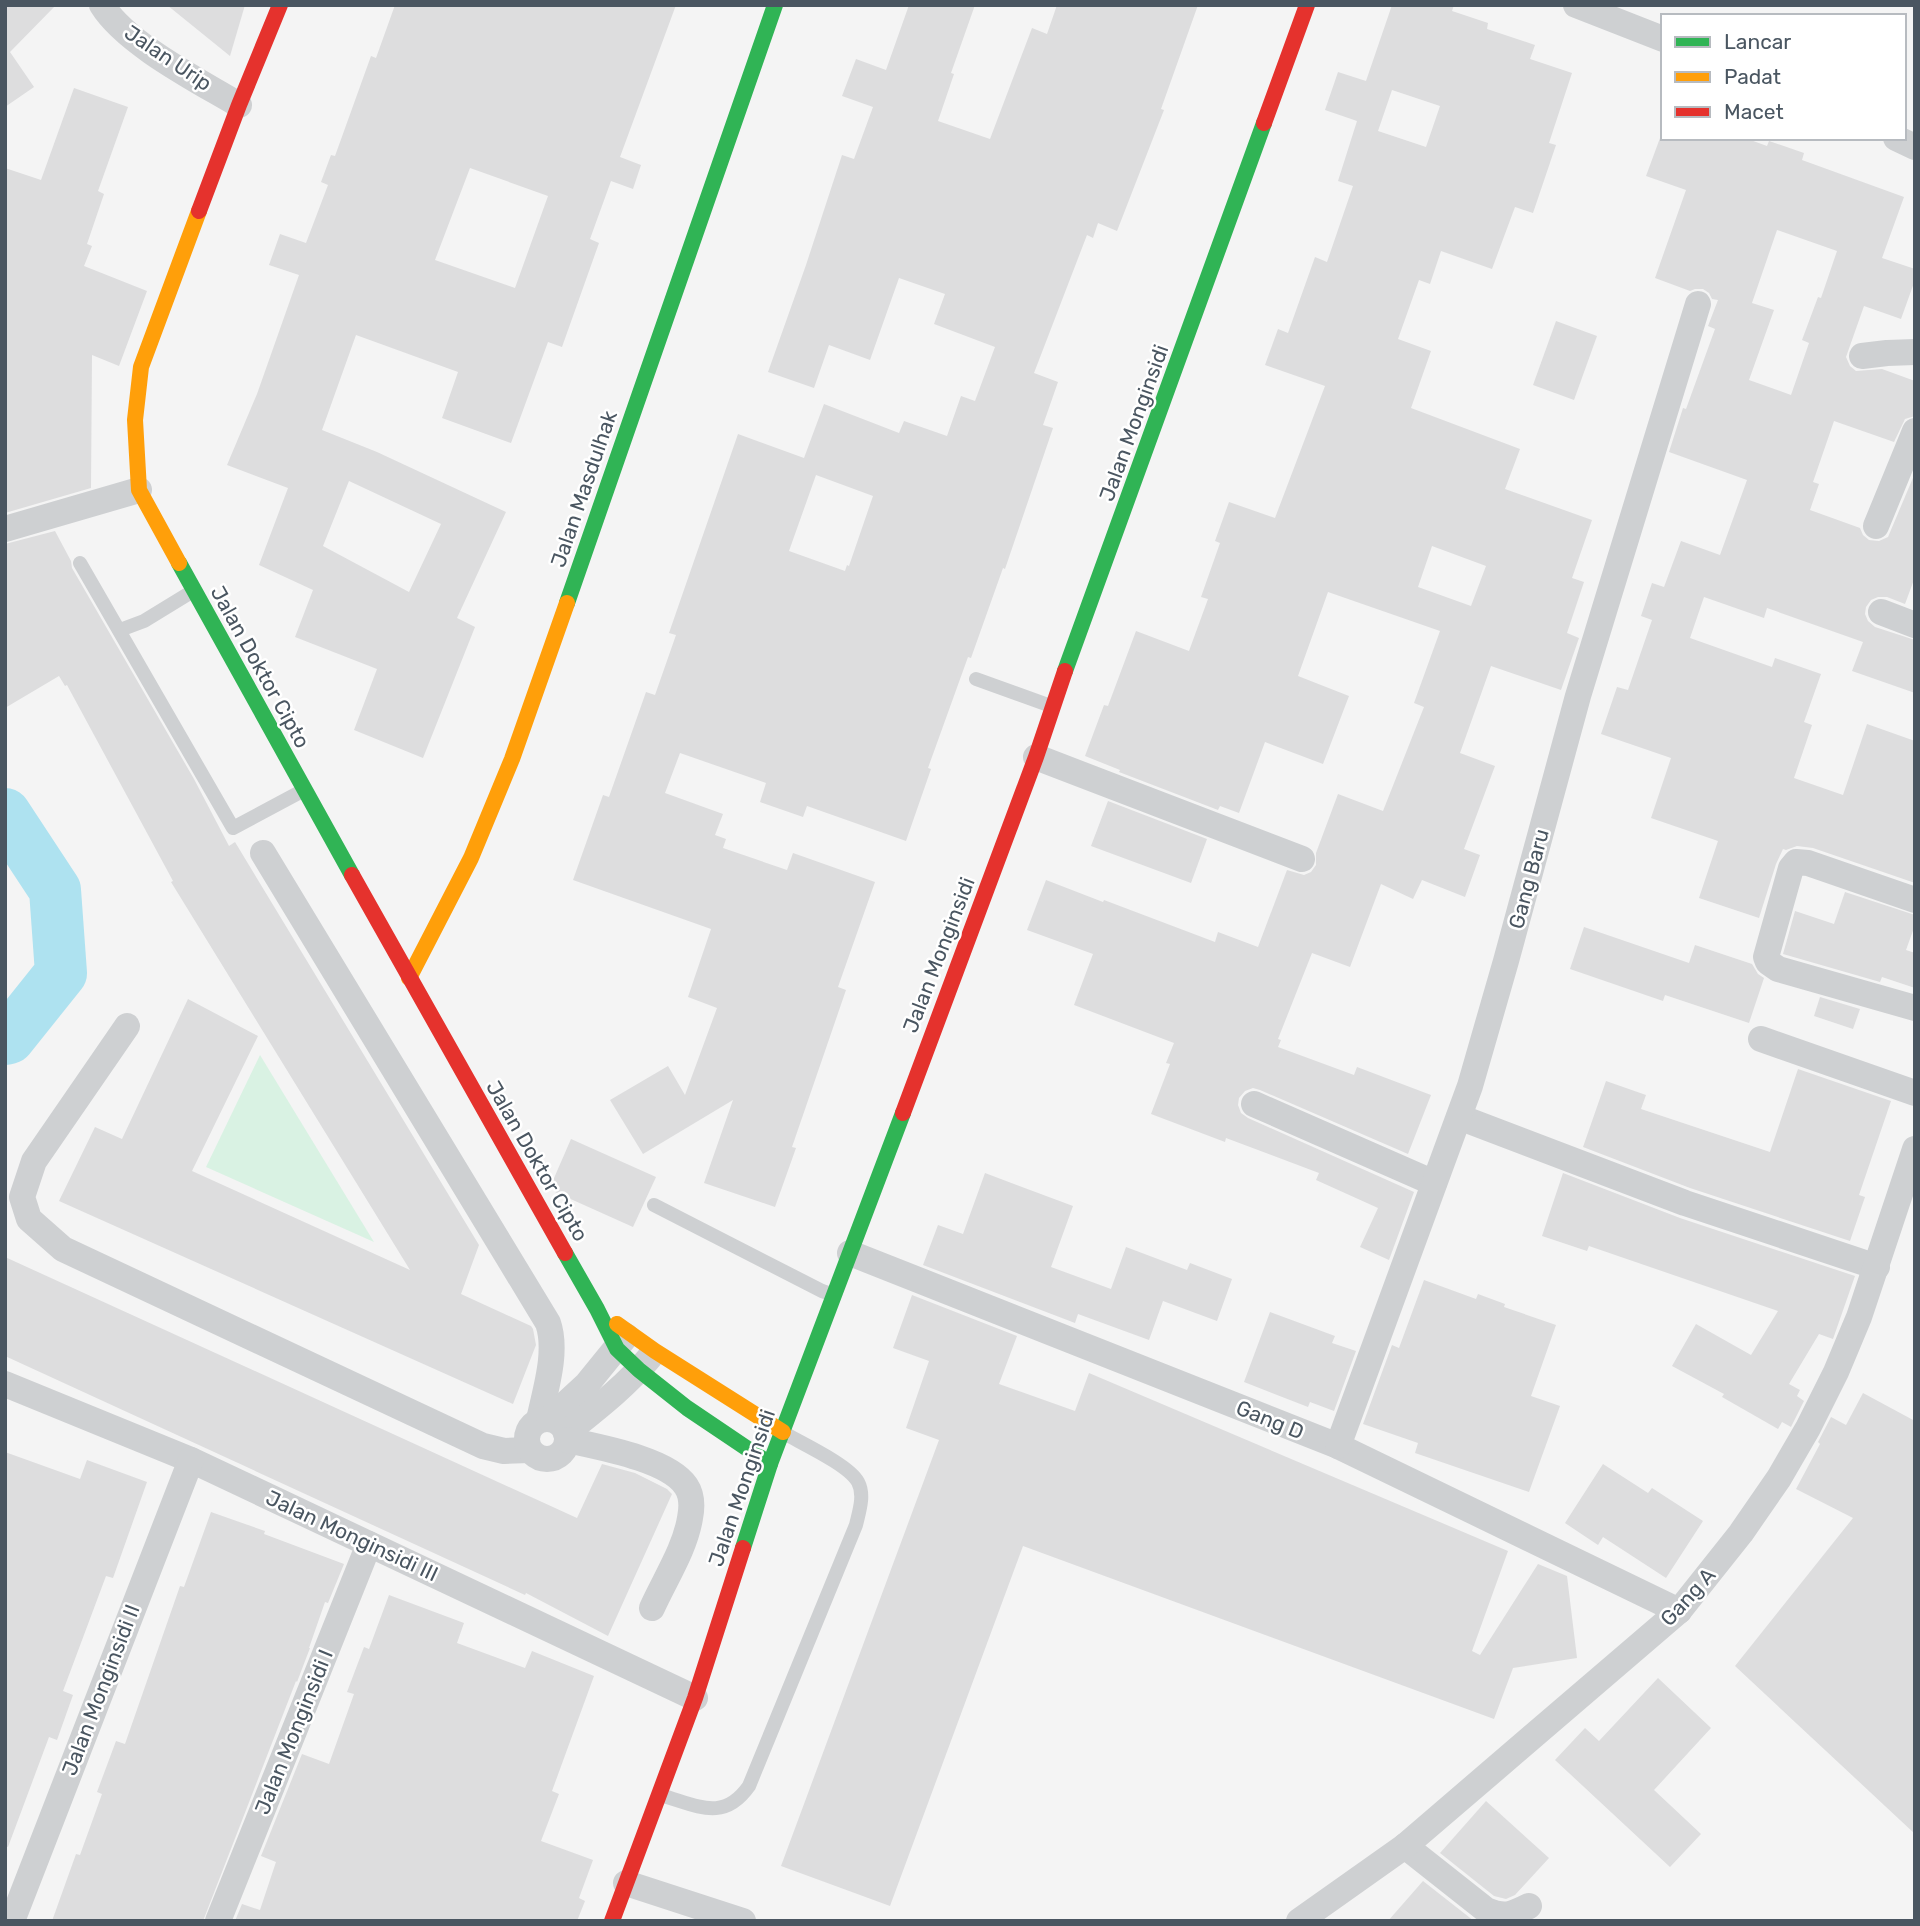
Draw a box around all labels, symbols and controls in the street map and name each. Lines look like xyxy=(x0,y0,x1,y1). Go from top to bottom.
legend xyxy=(1661,14,1906,140)
street label: Jalan Urip xyxy=(120,19,217,96)
text: Lancar xyxy=(1724,29,1791,54)
text: Padat xyxy=(1724,64,1781,89)
text: Macet xyxy=(1724,99,1784,124)
street label: Jalan Monginsidi xyxy=(1094,341,1173,504)
street label: Jalan Masdulhak xyxy=(545,407,622,570)
street label: Jalan Doktor Cipto xyxy=(206,581,315,752)
street label: Gang Baru xyxy=(1503,826,1554,932)
street label: Jalan Monginsidi xyxy=(897,874,980,1036)
street label: Jalan Doktor Cipto xyxy=(481,1076,594,1246)
street label: Gang D xyxy=(1233,1395,1308,1444)
street label: Jalan Monginsidi xyxy=(703,1406,780,1570)
street label: Jalan Monginsidi III xyxy=(262,1485,442,1586)
street label: Gang A xyxy=(1655,1562,1720,1631)
street label: Jalan Monginsidi II xyxy=(56,1601,145,1779)
street label: Jalan Monginsidi I xyxy=(249,1646,338,1818)

